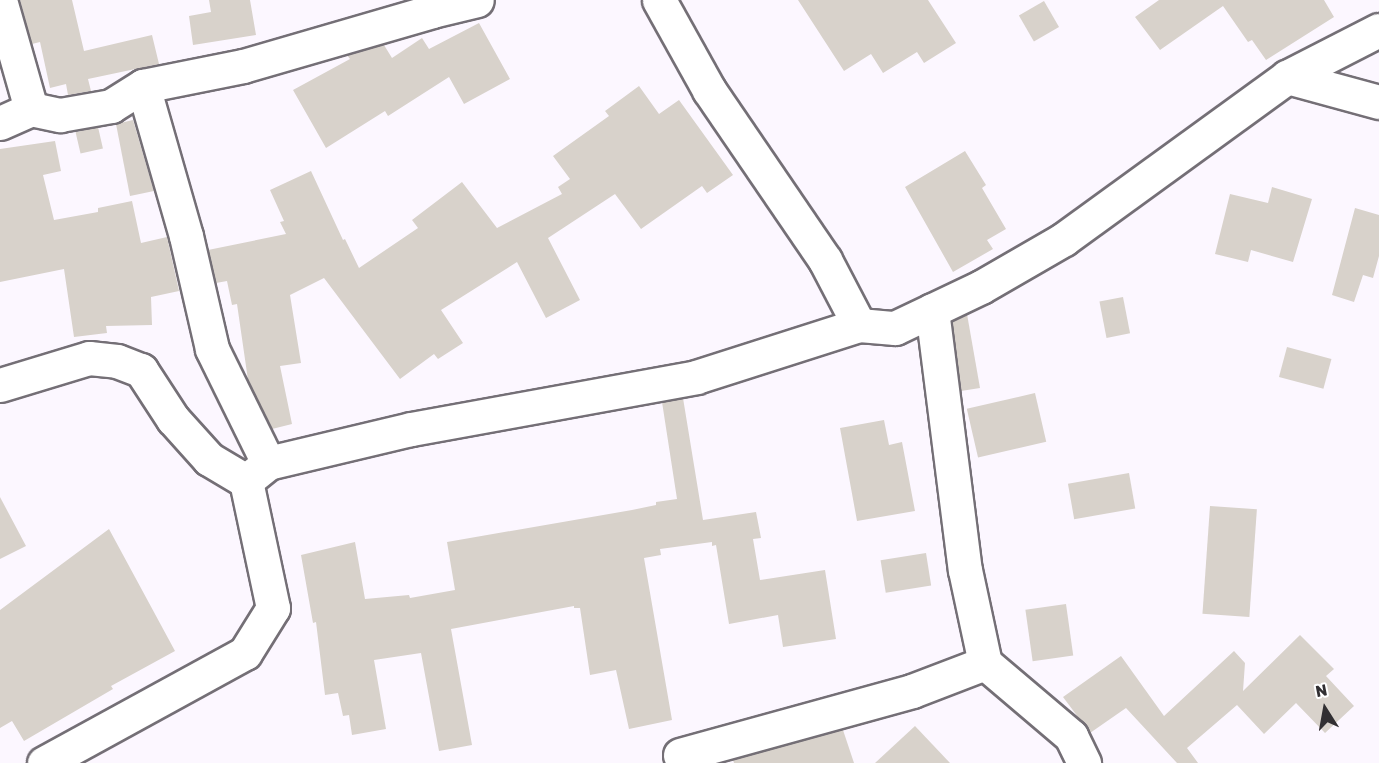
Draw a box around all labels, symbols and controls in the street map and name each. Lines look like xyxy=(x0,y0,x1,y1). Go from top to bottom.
north arrow xyxy=(1295,679,1355,739)
text: N xyxy=(1314,680,1329,701)

